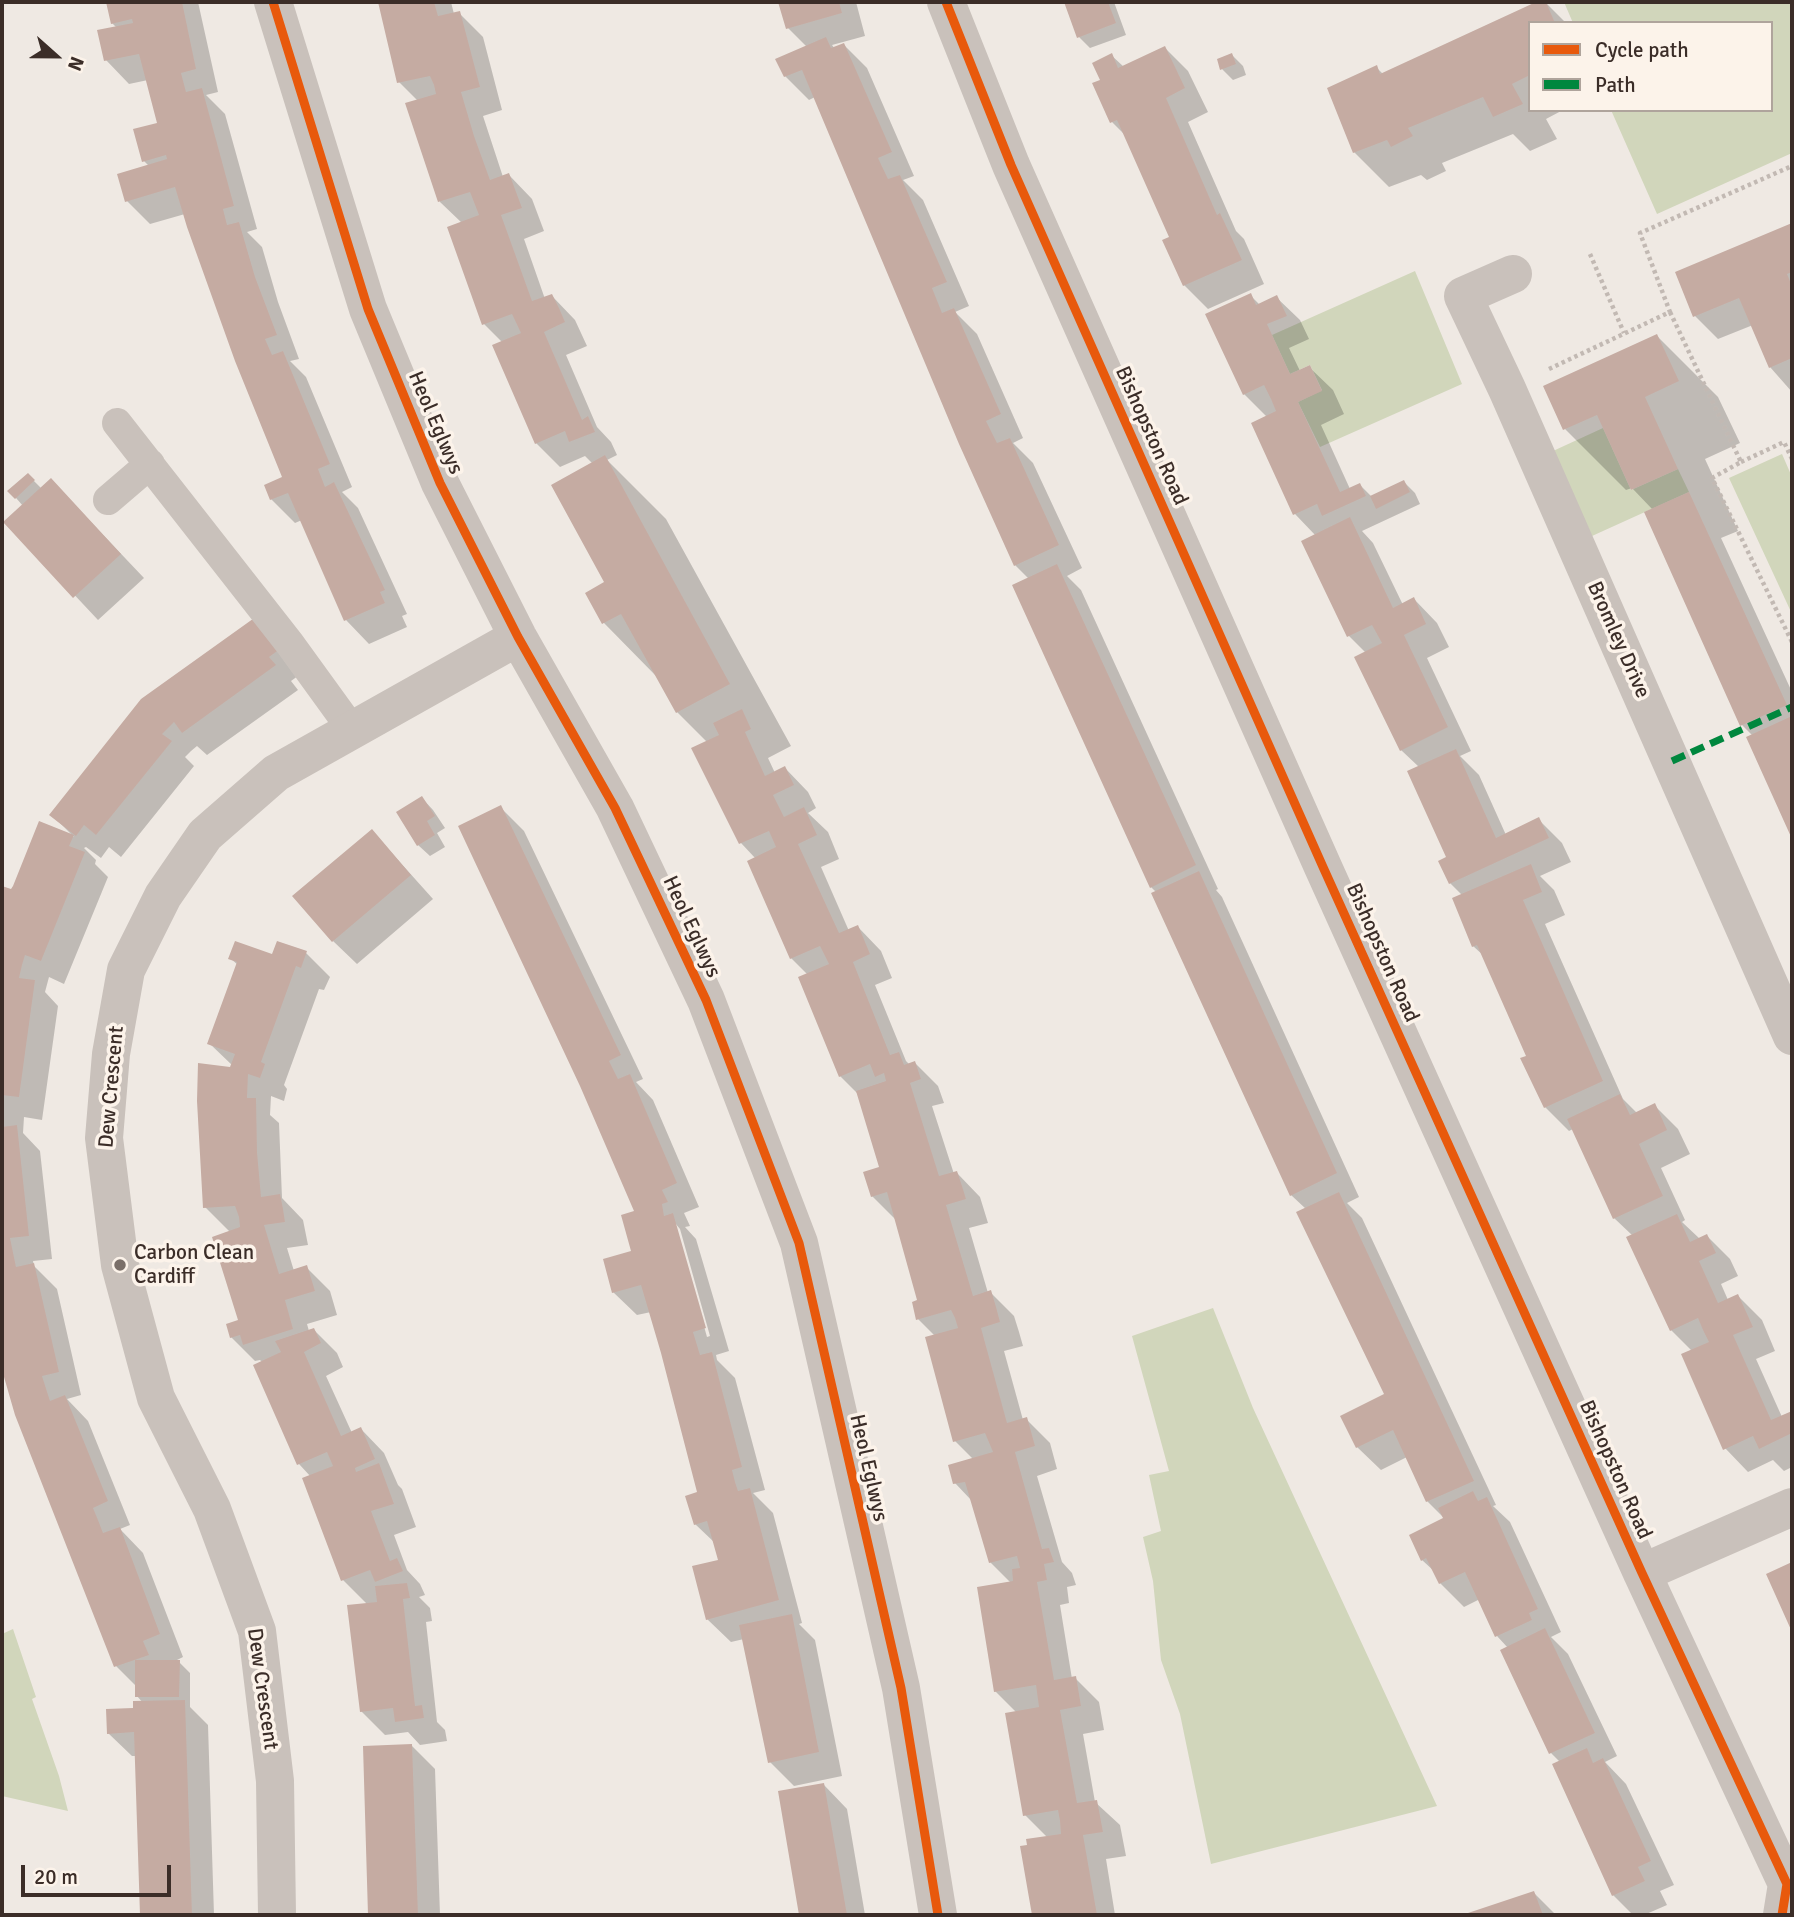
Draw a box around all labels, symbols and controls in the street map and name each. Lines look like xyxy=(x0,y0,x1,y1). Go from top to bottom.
north arrow xyxy=(21,21,91,91)
legend xyxy=(1528,21,1773,112)
text: Cycle path xyxy=(1595,37,1689,63)
text: N xyxy=(62,53,89,74)
text: Path xyxy=(1595,72,1636,98)
street label: Bishopston Road xyxy=(1109,363,1193,509)
street label: Heol Eglwys xyxy=(402,368,468,478)
street label: Bromley Drive xyxy=(1581,578,1655,702)
street label: Heol Eglwys xyxy=(656,872,726,982)
street label: Bishopston Road xyxy=(1340,880,1424,1026)
street label: Dew Crescent xyxy=(94,1025,130,1149)
place label: Carbon Clean Cardiff xyxy=(134,1240,254,1290)
marker: Carbon Clean Cardiff xyxy=(112,1257,128,1273)
street label: Bishopston Road xyxy=(1573,1397,1657,1543)
street label: Heol Eglwys xyxy=(843,1412,893,1524)
street label: Dew Crescent xyxy=(241,1627,283,1751)
scale bar xyxy=(24,1850,175,1894)
text: 20 m xyxy=(34,1864,78,1890)

